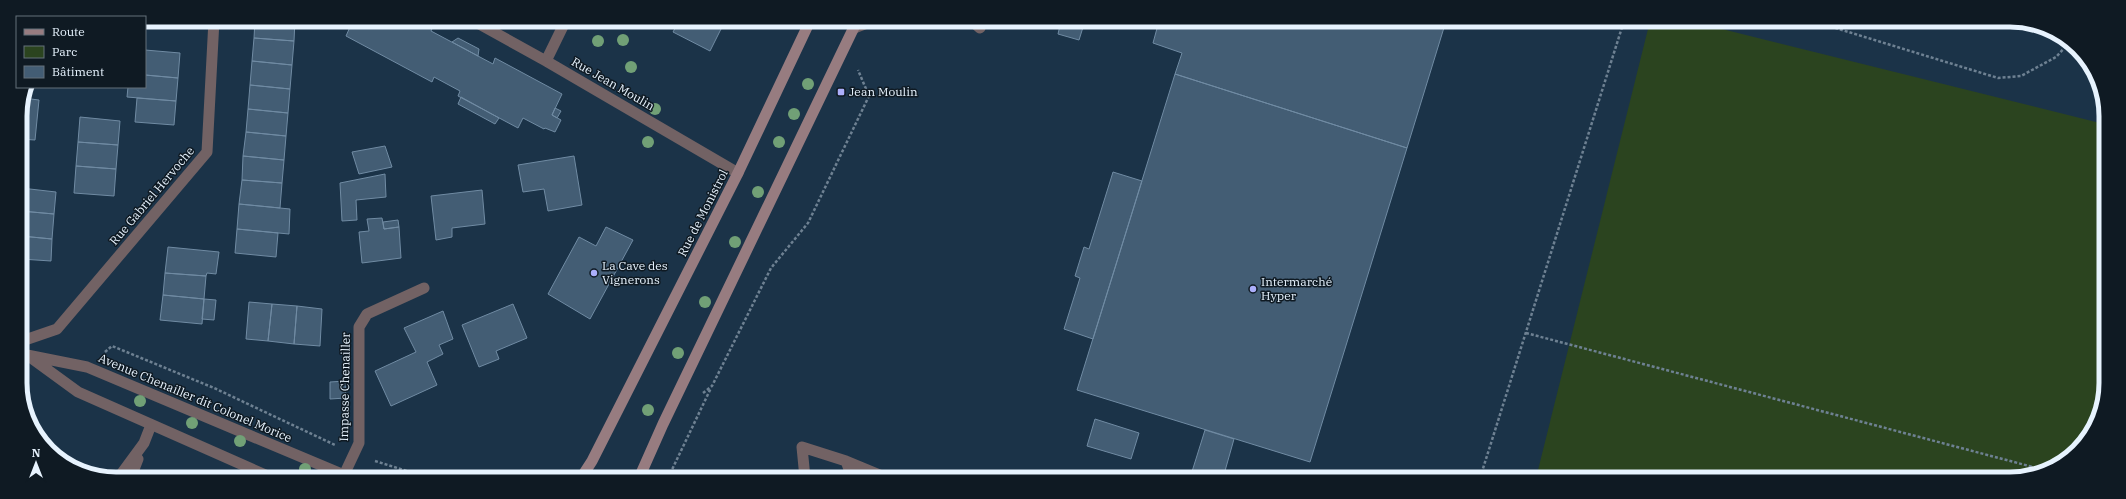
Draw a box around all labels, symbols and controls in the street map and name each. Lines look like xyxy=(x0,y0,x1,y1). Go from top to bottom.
legend xyxy=(16,16,146,88)
text: Route xyxy=(52,24,85,39)
text: Parc xyxy=(52,44,77,59)
street label: Rue Jean Moulin xyxy=(569,54,658,114)
text: Bâtiment xyxy=(52,64,104,79)
place label: Jean Moulin xyxy=(849,84,918,99)
marker: Jean Moulin xyxy=(836,87,846,97)
street label: Rue Gabriel Hervoche xyxy=(106,143,197,248)
street label: Rue de Monistrol xyxy=(674,166,731,259)
place label: La Cave des Vignerons xyxy=(602,258,668,287)
marker: La Cave des Vignerons xyxy=(589,268,599,278)
place label: Intermarché Hyper xyxy=(1261,274,1332,303)
marker: Intermarché Hyper xyxy=(1248,284,1258,294)
street label: Impasse Chenailler xyxy=(336,332,353,442)
street label: Avenue Chenailler dit Colonel Morice xyxy=(96,350,294,445)
north arrow xyxy=(16,443,56,483)
text: N xyxy=(32,446,41,460)

